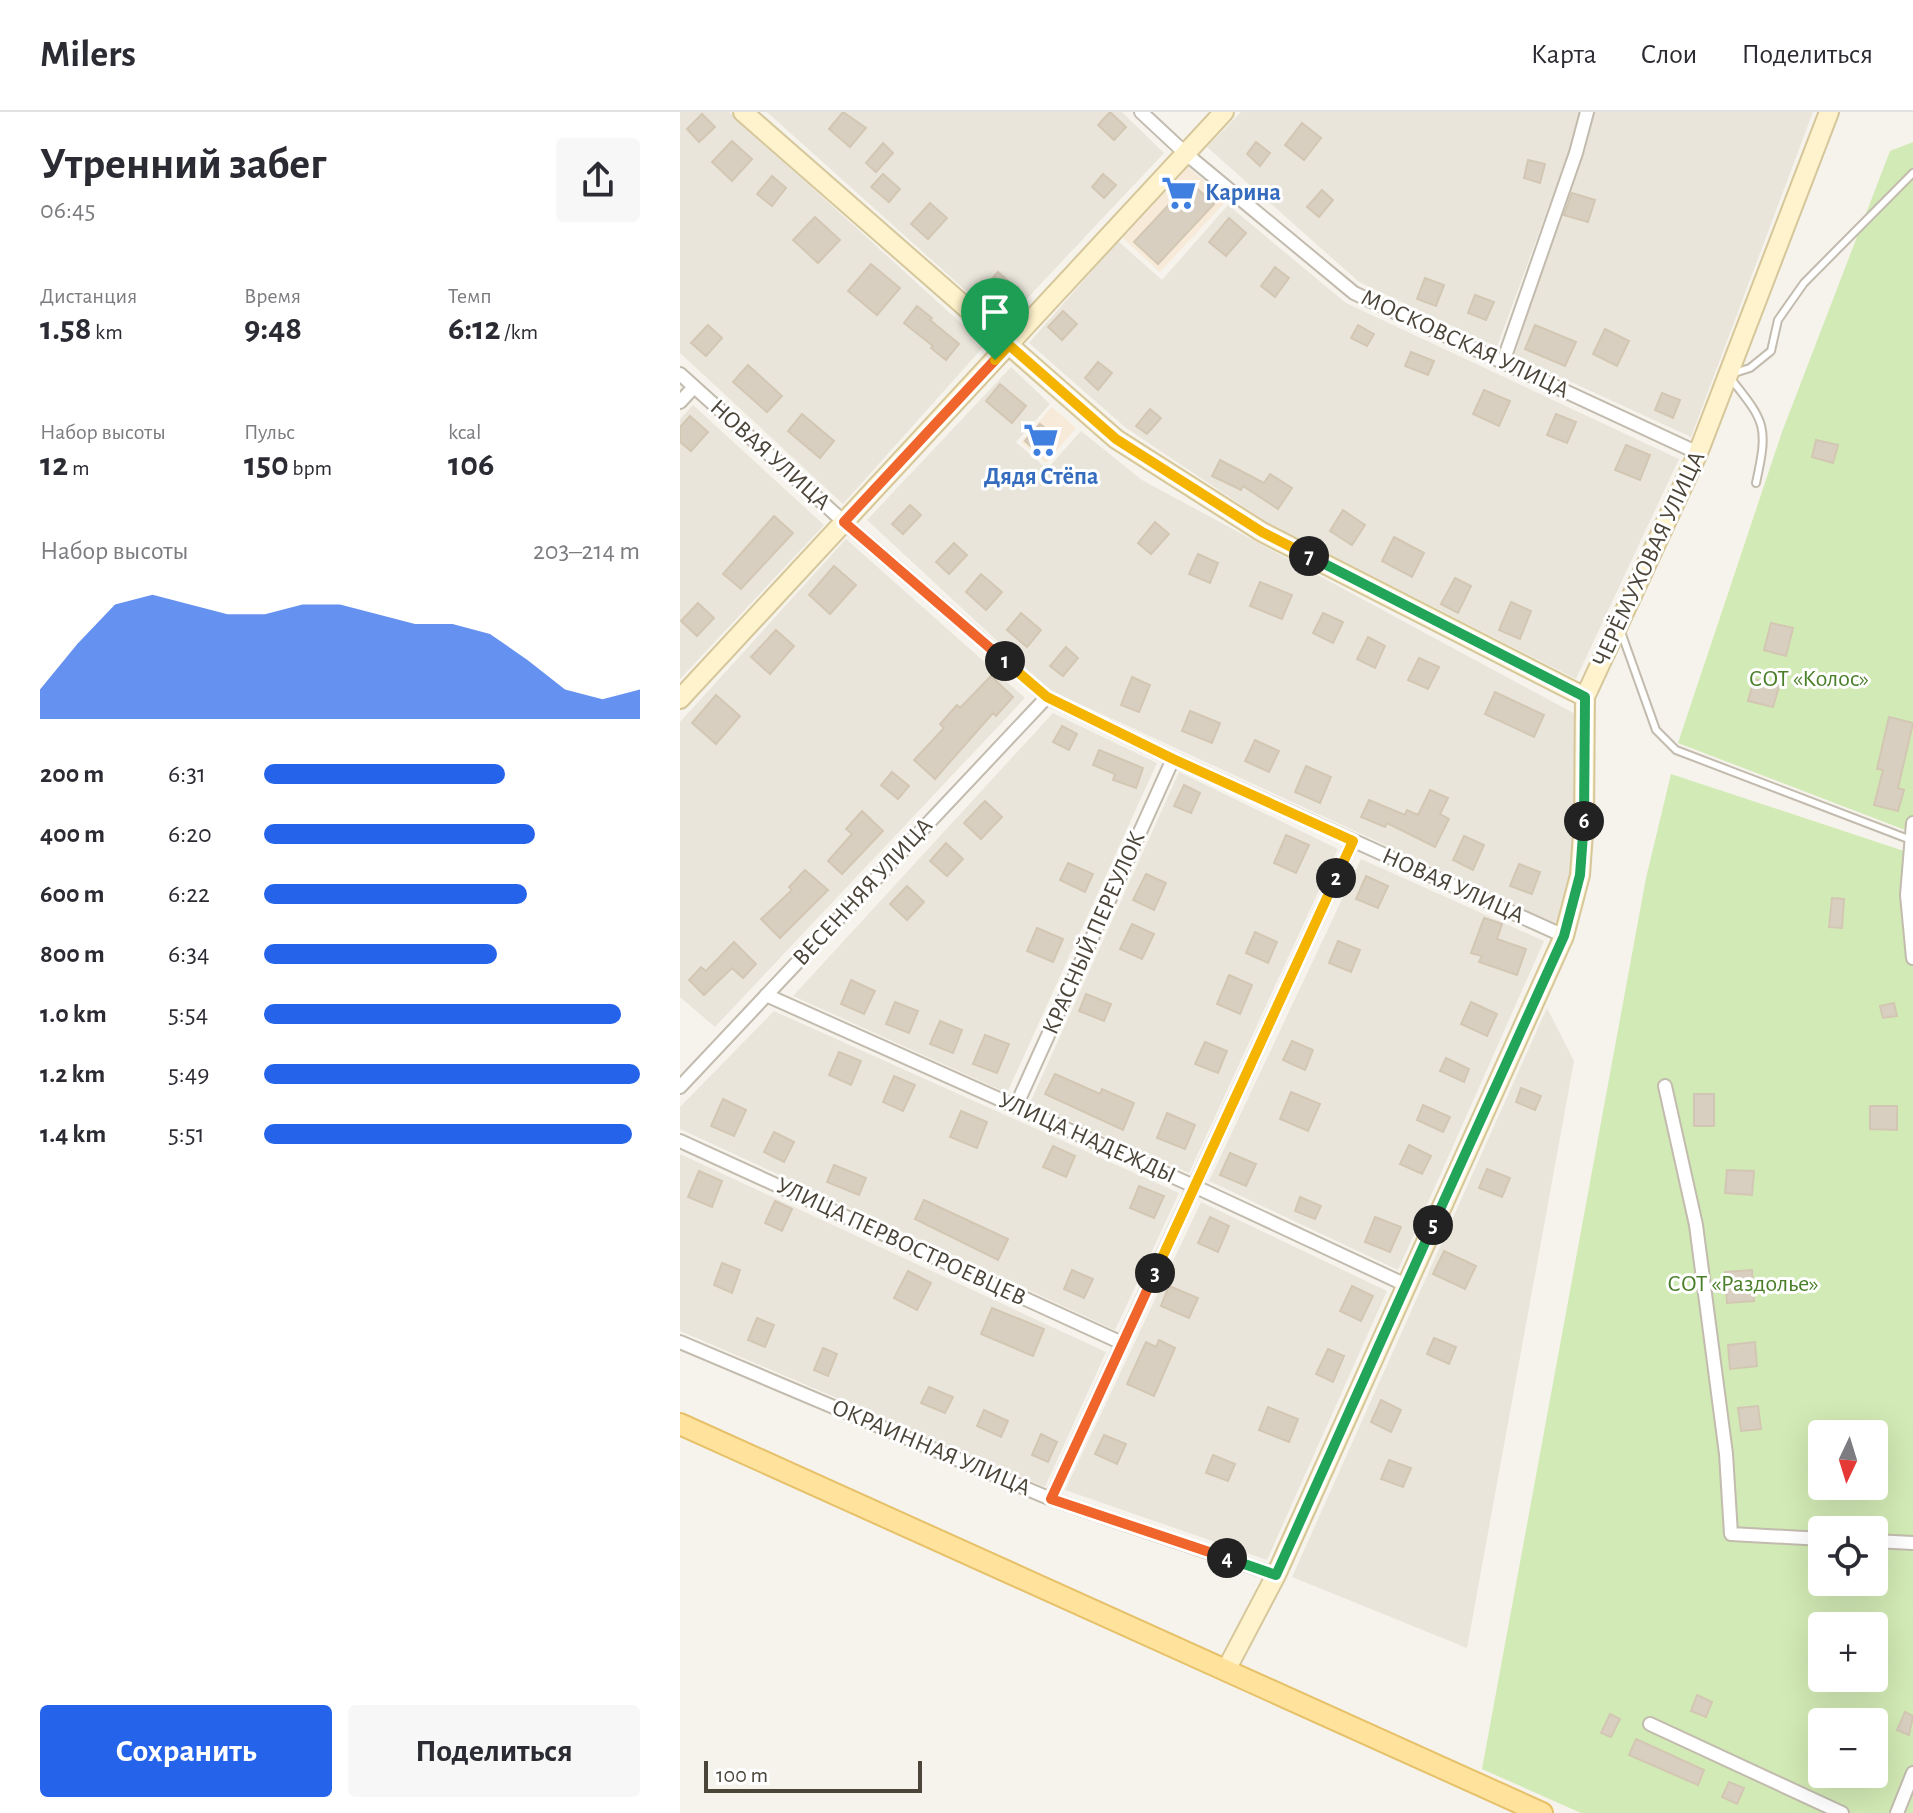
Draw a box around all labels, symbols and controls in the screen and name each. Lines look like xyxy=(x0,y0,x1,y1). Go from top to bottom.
text: Milers xyxy=(40,36,136,74)
text: Карта xyxy=(1531,41,1597,69)
text: Слои xyxy=(1641,41,1697,69)
text: Поделиться xyxy=(1741,41,1873,69)
button: share xyxy=(556,138,640,222)
text: Утренний забег xyxy=(40,143,326,187)
supermarket icon: Карина xyxy=(1160,174,1198,212)
place label: Карина xyxy=(1205,181,1281,205)
text: 06:45 xyxy=(40,197,95,223)
pin xyxy=(961,278,1029,360)
text: Дистанция xyxy=(40,285,137,307)
text: Время xyxy=(244,285,301,307)
text: Темп xyxy=(448,285,492,307)
street label: МОСКОВСКАЯ УЛИЦА xyxy=(1357,285,1573,403)
icon: arrive xyxy=(973,290,1017,334)
text: 1.58 xyxy=(40,312,91,346)
text: 9:48 xyxy=(244,312,302,346)
text: 6:12 xyxy=(448,312,500,346)
text: km xyxy=(91,321,123,343)
text: /km xyxy=(500,321,538,343)
street label: НОВАЯ УЛИЦА xyxy=(705,395,835,515)
text: Набор высоты xyxy=(40,421,166,443)
text: Пульс xyxy=(244,421,295,443)
text: kcal xyxy=(448,421,482,443)
supermarket icon: Дядя Стёпа xyxy=(1022,421,1060,459)
street label: ЧЕРЁМУХОВАЯ УЛИЦА xyxy=(1588,447,1709,670)
text: 12 xyxy=(40,448,68,482)
text: 150 xyxy=(244,448,289,482)
text: 106 xyxy=(448,448,494,482)
text: m xyxy=(68,457,90,479)
text: bpm xyxy=(289,457,332,479)
place label: Дядя Стёпа xyxy=(984,465,1098,489)
pin: 7 xyxy=(1289,536,1329,576)
text: Набор высоты xyxy=(40,538,189,564)
text: 203–214 m xyxy=(533,538,640,564)
text: 7 xyxy=(1304,545,1314,567)
pin: 1 xyxy=(985,641,1025,681)
text: 1 xyxy=(1001,650,1009,672)
park label: СОТ «Колос» xyxy=(1749,667,1869,691)
text: 200 m xyxy=(40,761,104,787)
text: 6:31 xyxy=(168,761,206,787)
pin: 6 xyxy=(1564,801,1604,841)
text: 6 xyxy=(1579,810,1589,832)
street label: ВЕСЕННЯЯ УЛИЦА xyxy=(789,814,937,970)
text: 400 m xyxy=(40,821,105,847)
text: 6:20 xyxy=(168,821,212,847)
street label: КРАСНЫЙ ПЕРЕУЛОК xyxy=(1038,828,1150,1038)
street label: НОВАЯ УЛИЦА xyxy=(1378,844,1528,928)
pin: 2 xyxy=(1316,858,1356,898)
text: 2 xyxy=(1331,867,1341,889)
text: 600 m xyxy=(40,881,105,907)
text: 6:22 xyxy=(168,881,210,907)
text: 800 m xyxy=(40,941,105,967)
text: 6:34 xyxy=(168,941,209,967)
text: 1.0 km xyxy=(40,1001,107,1027)
text: 5:54 xyxy=(168,1001,208,1027)
text: 1.2 km xyxy=(40,1061,105,1087)
text: 5:49 xyxy=(168,1061,210,1087)
street label: УЛИЦА НАДЕЖДЫ xyxy=(995,1088,1179,1188)
text: 1.4 km xyxy=(40,1121,106,1147)
text: 5:51 xyxy=(168,1121,205,1147)
street label: УЛИЦА ПЕРВОСТРОЕВЦЕВ xyxy=(772,1174,1030,1310)
pin: 5 xyxy=(1413,1205,1453,1245)
text: 5 xyxy=(1428,1214,1438,1236)
pin: 3 xyxy=(1135,1253,1175,1293)
text: 3 xyxy=(1150,1262,1160,1284)
park label: СОТ «Раздолье» xyxy=(1667,1272,1819,1296)
street label: ОКРАИННАЯ УЛИЦА xyxy=(828,1395,1034,1501)
north arrow xyxy=(1808,1420,1888,1500)
map controls xyxy=(1808,1420,1888,1788)
button: locate xyxy=(1808,1516,1888,1596)
pin: 4 xyxy=(1207,1538,1247,1578)
text: 4 xyxy=(1221,1547,1233,1569)
button: + xyxy=(1808,1612,1888,1692)
button: Сохранить xyxy=(40,1705,332,1797)
button: Поделиться xyxy=(348,1705,640,1797)
button: − xyxy=(1808,1708,1888,1788)
scale bar xyxy=(704,1757,922,1793)
text: 100 m xyxy=(716,1764,768,1786)

